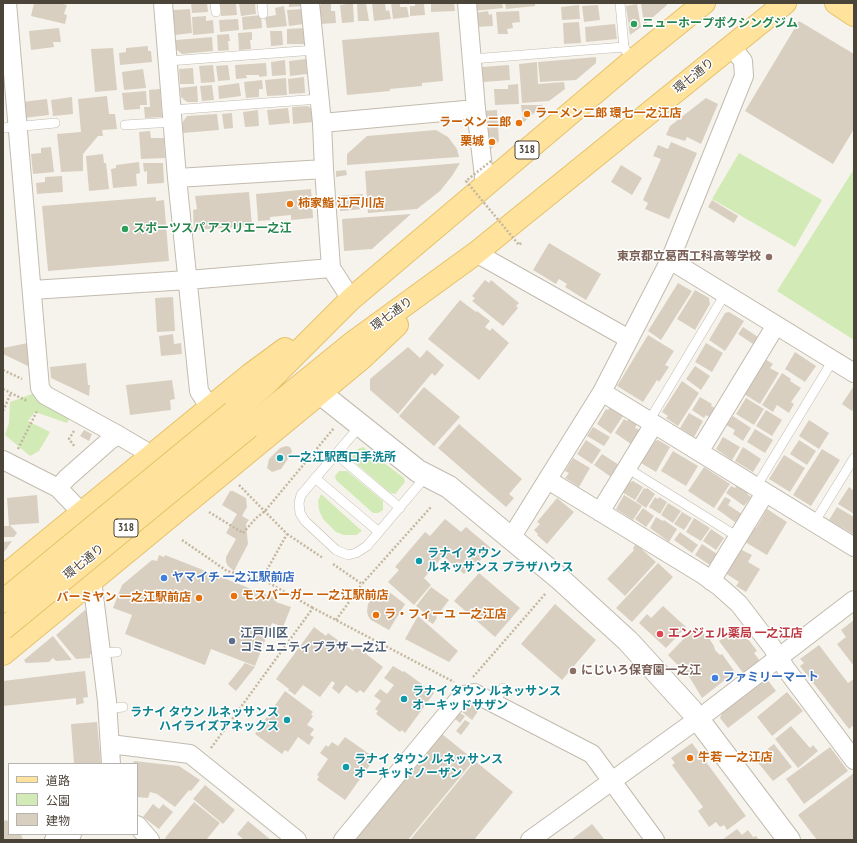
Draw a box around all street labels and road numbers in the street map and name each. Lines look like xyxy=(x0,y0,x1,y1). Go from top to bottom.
street label: 環七通り xyxy=(671,55,717,97)
road number: 318 xyxy=(515,141,539,159)
street label: 環七通り xyxy=(368,294,416,334)
road number: 318 xyxy=(114,519,138,537)
street label: 環七通り xyxy=(61,541,107,583)

